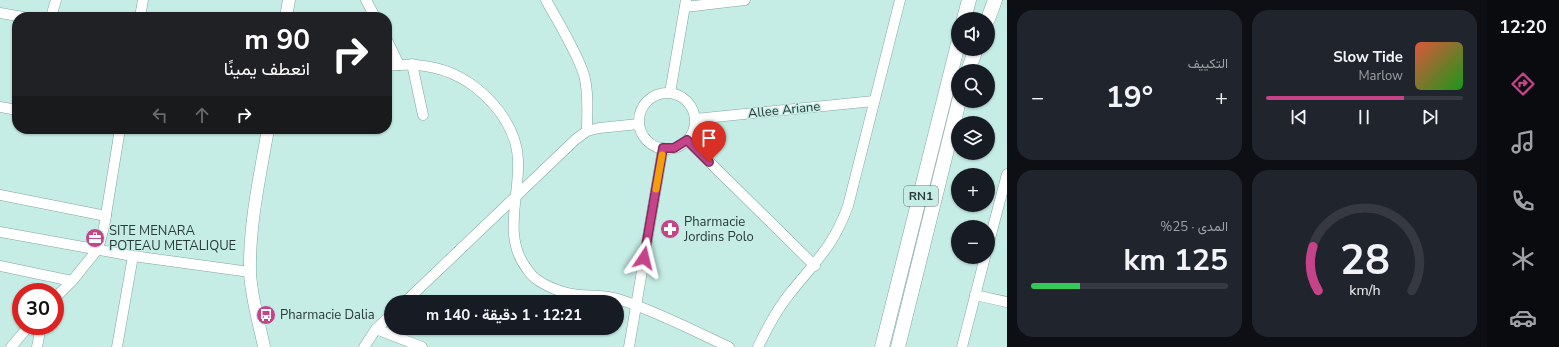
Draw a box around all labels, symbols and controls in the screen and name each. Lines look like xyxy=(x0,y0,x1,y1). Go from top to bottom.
map controls xyxy=(951,12,995,264)
button: sound xyxy=(951,12,995,56)
text: 12:20 xyxy=(1499,15,1547,39)
text: 90 m xyxy=(244,21,310,59)
icon: right xyxy=(324,28,376,80)
text: Slow Tide xyxy=(1333,47,1403,67)
text: التكييف xyxy=(1188,55,1228,73)
text: انعطف يمينًا xyxy=(224,57,310,81)
button: search xyxy=(951,64,995,108)
text: Marlow xyxy=(1358,67,1403,85)
icon: directions xyxy=(1509,70,1537,98)
text: 19° xyxy=(1106,77,1153,118)
text: − xyxy=(1031,83,1044,113)
text: + xyxy=(1215,83,1228,113)
street label: Allee Ariane xyxy=(747,97,821,123)
icon: left xyxy=(149,104,171,126)
icon: ahead xyxy=(191,104,213,126)
icon: right xyxy=(233,104,255,126)
icon: previous xyxy=(1288,106,1310,128)
icon: pause xyxy=(1353,106,1375,128)
icon: next xyxy=(1419,106,1441,128)
button: layers xyxy=(951,116,995,160)
pin xyxy=(692,121,726,162)
icon: arrive xyxy=(698,127,720,149)
icon: music xyxy=(1509,128,1537,156)
button: + xyxy=(951,168,995,212)
road number: RN1 xyxy=(904,186,938,206)
icon: phone xyxy=(1509,187,1537,215)
place label: Pharmacie Jordins Polo xyxy=(683,213,754,246)
pharmacy icon: Pharmacie Jordins Polo xyxy=(659,218,681,240)
text: المدى · 25% xyxy=(1160,218,1228,236)
button: − xyxy=(951,220,995,264)
place label: SITE MENARA POTEAU METALIQUE xyxy=(109,222,236,255)
office icon: SITE MENARA POTEAU METALIQUE xyxy=(84,227,106,249)
text: 28 xyxy=(1340,232,1389,289)
position arrow xyxy=(623,237,665,279)
text: 125 km xyxy=(1124,240,1228,281)
icon: climate xyxy=(1509,245,1537,273)
text: km/h xyxy=(1349,281,1380,300)
speed limit sign: 30 xyxy=(12,283,64,335)
bus stop icon: Pharmacie Dalia xyxy=(255,304,277,326)
icon: car xyxy=(1509,304,1537,332)
text: 12:21 · 1 دقيقة · 140 m xyxy=(426,305,582,325)
place label: Pharmacie Dalia xyxy=(280,306,375,324)

